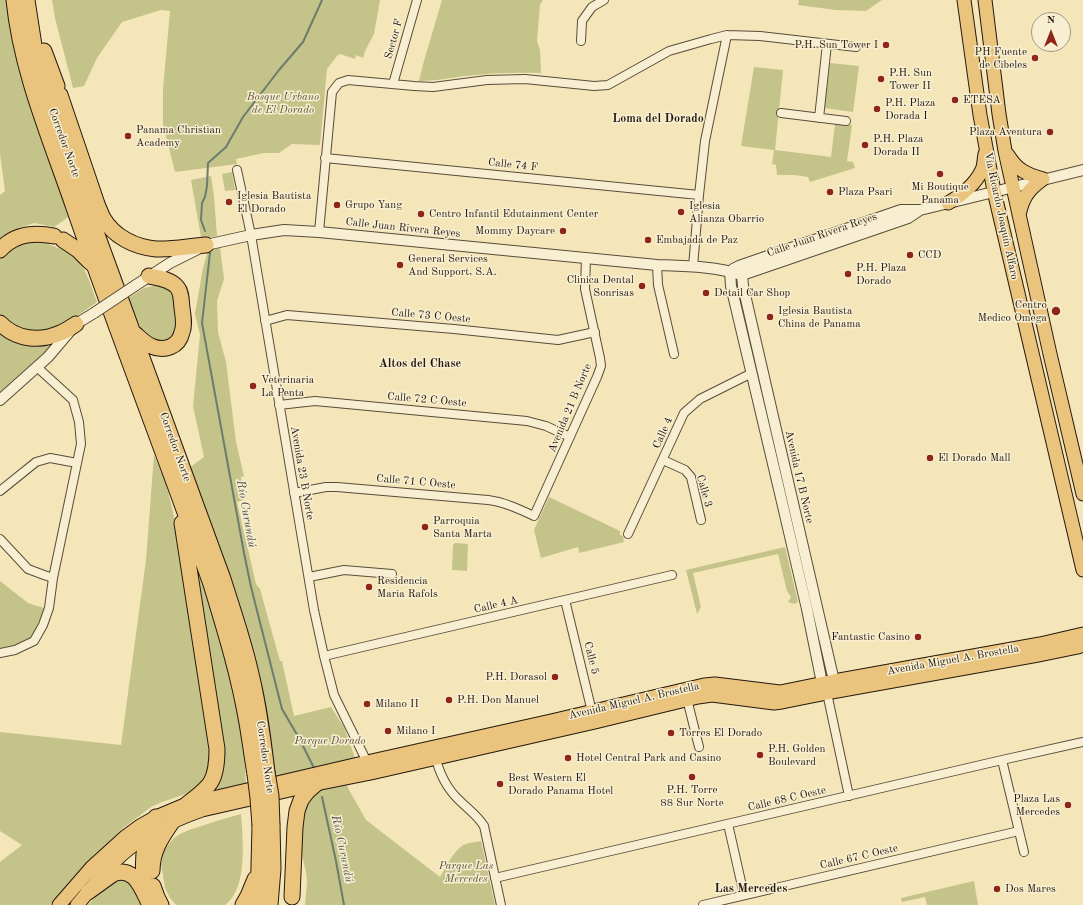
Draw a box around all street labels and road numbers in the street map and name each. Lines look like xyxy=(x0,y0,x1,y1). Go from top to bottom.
street label: Sector F xyxy=(382,17,406,61)
street label: Corredor Norte xyxy=(45,106,83,180)
street label: Vía Ricardo Joaquín Alfaro xyxy=(981,151,1021,281)
street label: Calle 74 F xyxy=(487,156,539,174)
street label: Calle Juan Rivera Reyes xyxy=(765,210,879,260)
street label: Calle Juan Rivera Reyes xyxy=(345,215,461,241)
street label: Calle 73 C Oeste xyxy=(391,306,471,326)
street label: Avenida 21 B Norte xyxy=(545,362,595,454)
street label: Calle 72 C Oeste xyxy=(387,390,467,410)
street label: Corredor Norte xyxy=(156,410,194,484)
street label: Calle 4 xyxy=(650,415,676,451)
street label: Avenida 23 B Norte xyxy=(287,425,317,521)
street label: Avenida 17 B Norte xyxy=(782,429,816,525)
street label: Calle 71 C Oeste xyxy=(376,472,456,492)
street label: Calle 3 xyxy=(693,473,715,509)
street label: Calle 4 A xyxy=(473,594,519,616)
street label: Calle 5 xyxy=(581,640,601,676)
street label: Avenida Miguel A. Brostella xyxy=(886,642,1020,678)
street label: Avenida Miguel A. Brostella xyxy=(567,680,701,722)
street label: Corredor Norte xyxy=(253,720,277,794)
street label: Calle 68 C Oeste xyxy=(747,784,827,814)
street label: Calle 67 C Oeste xyxy=(819,842,899,872)

